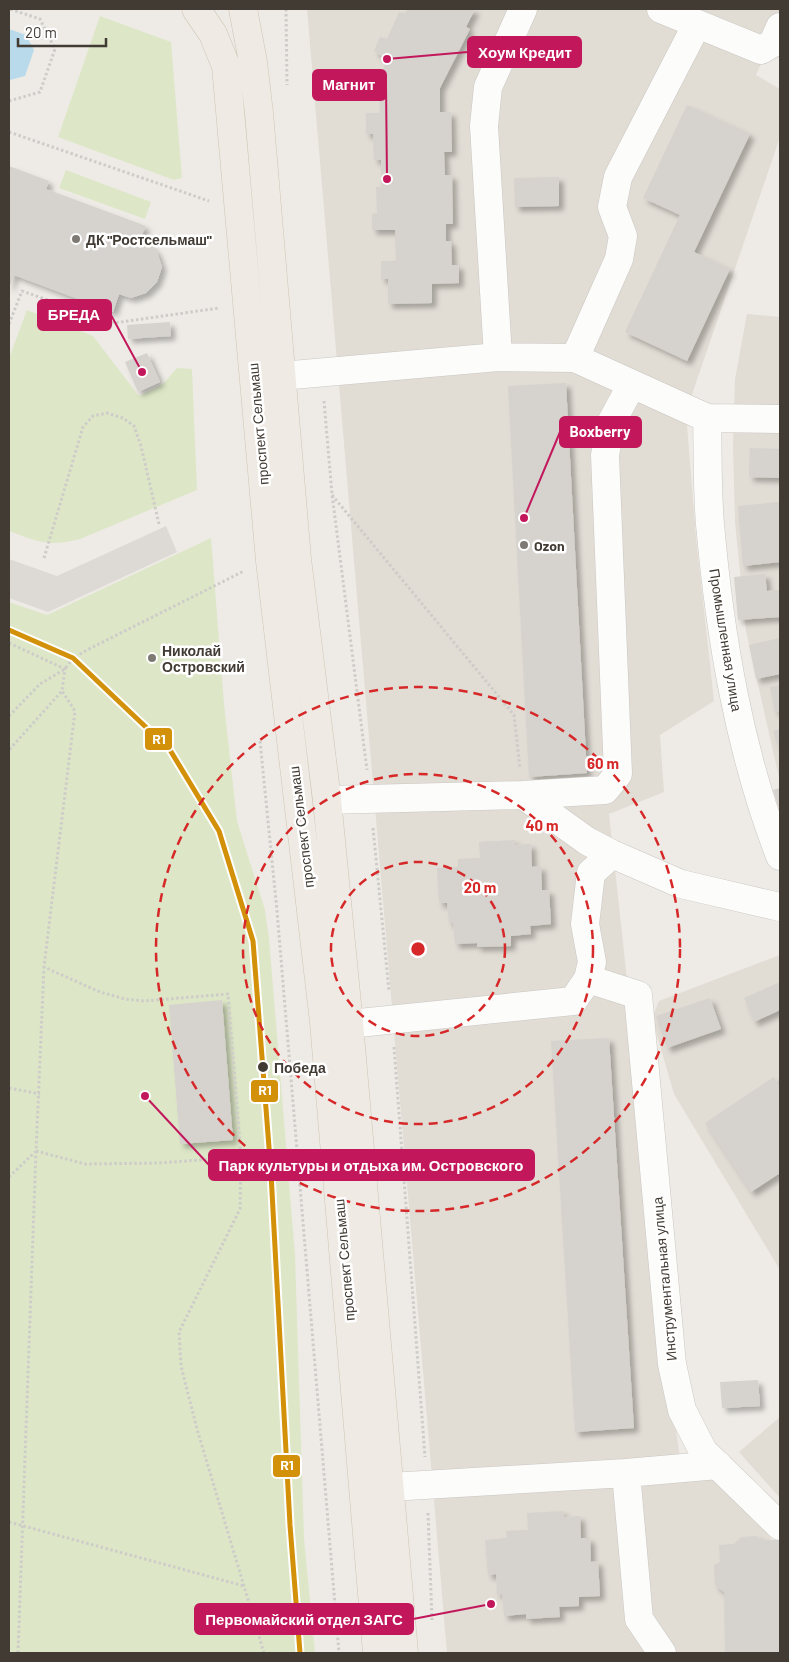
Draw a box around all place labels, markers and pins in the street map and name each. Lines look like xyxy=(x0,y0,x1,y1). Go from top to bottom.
callout: Хоум Кредит xyxy=(468,37,581,67)
callout: Магнит xyxy=(313,70,386,100)
place label: ДК "Ростсельмаш" xyxy=(86,231,212,248)
marker: ДК "Ростсельмаш" xyxy=(70,233,82,245)
callout: БРЕДА xyxy=(38,300,111,330)
callout: Boxberry xyxy=(560,417,641,447)
place label: Ozon xyxy=(534,537,565,554)
marker: Ozon xyxy=(518,539,530,551)
place label: Николай Островский xyxy=(162,642,245,675)
marker: Николай Островский xyxy=(146,652,158,664)
centre of rings xyxy=(409,940,427,958)
place label: Победа xyxy=(274,1059,326,1076)
marker: Победа xyxy=(256,1060,270,1074)
callout: Парк культуры и отдыха им. Островского xyxy=(209,1150,534,1180)
callout: Первомайский отдел ЗАГС xyxy=(195,1604,413,1634)

